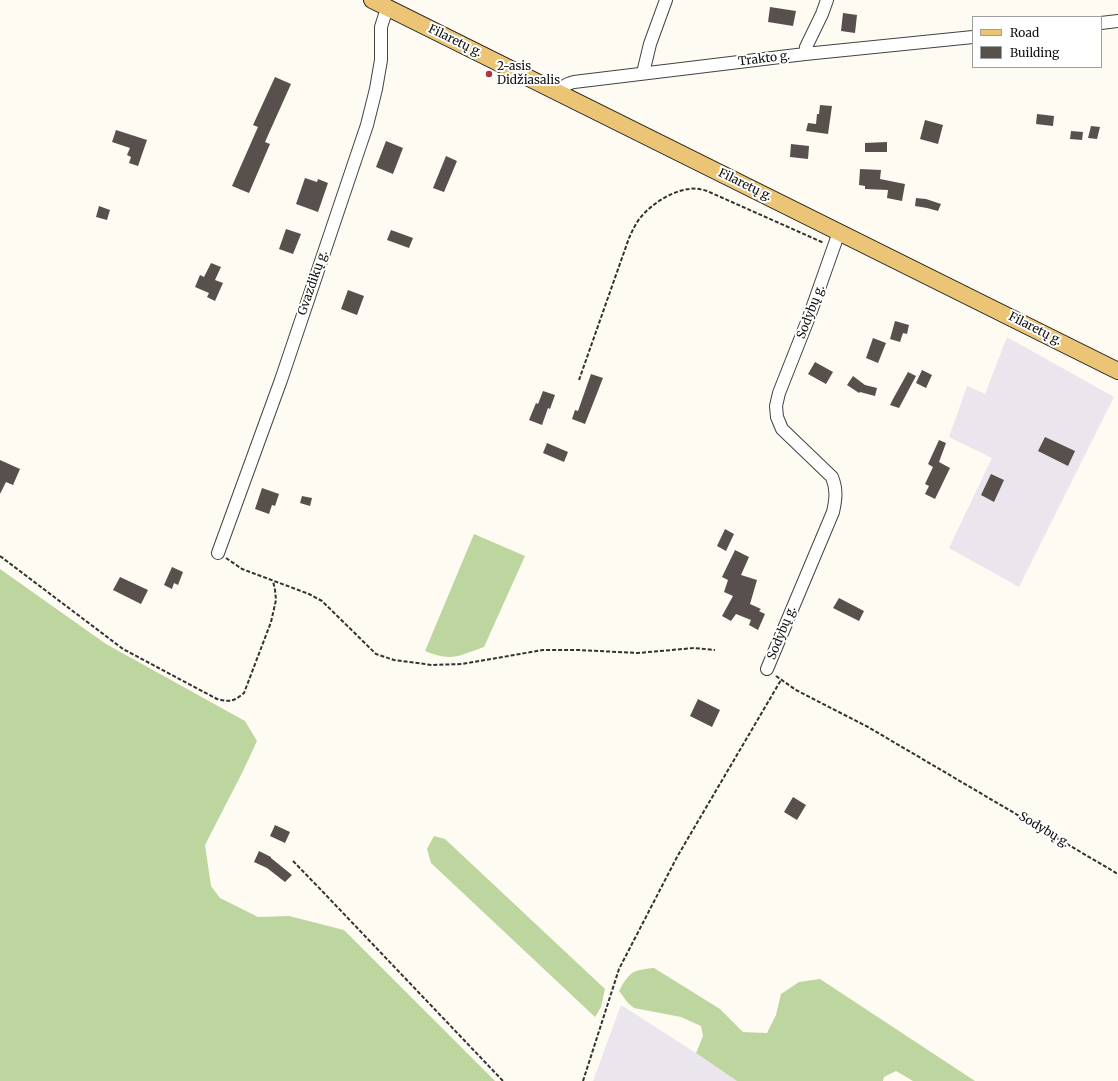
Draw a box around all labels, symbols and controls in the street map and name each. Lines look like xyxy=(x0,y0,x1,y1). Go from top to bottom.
legend xyxy=(972,16,1102,68)
street label: Filaretų g. xyxy=(426,22,484,60)
text: Road xyxy=(1010,25,1039,40)
text: Building xyxy=(1010,45,1059,60)
street label: Trakto g. xyxy=(737,49,791,69)
place label: 2-asis Didžiasalis xyxy=(497,60,560,88)
marker: 2-asis Didžiasalis xyxy=(484,69,494,79)
street label: Filaretų g. xyxy=(716,166,774,204)
street label: Gvazdikų g. xyxy=(295,249,331,317)
street label: Sodybų g. xyxy=(794,283,828,341)
street label: Filaretų g. xyxy=(1006,309,1064,349)
street label: Sodybų g. xyxy=(765,604,799,662)
street label: Sodybų g. xyxy=(1016,809,1072,851)

